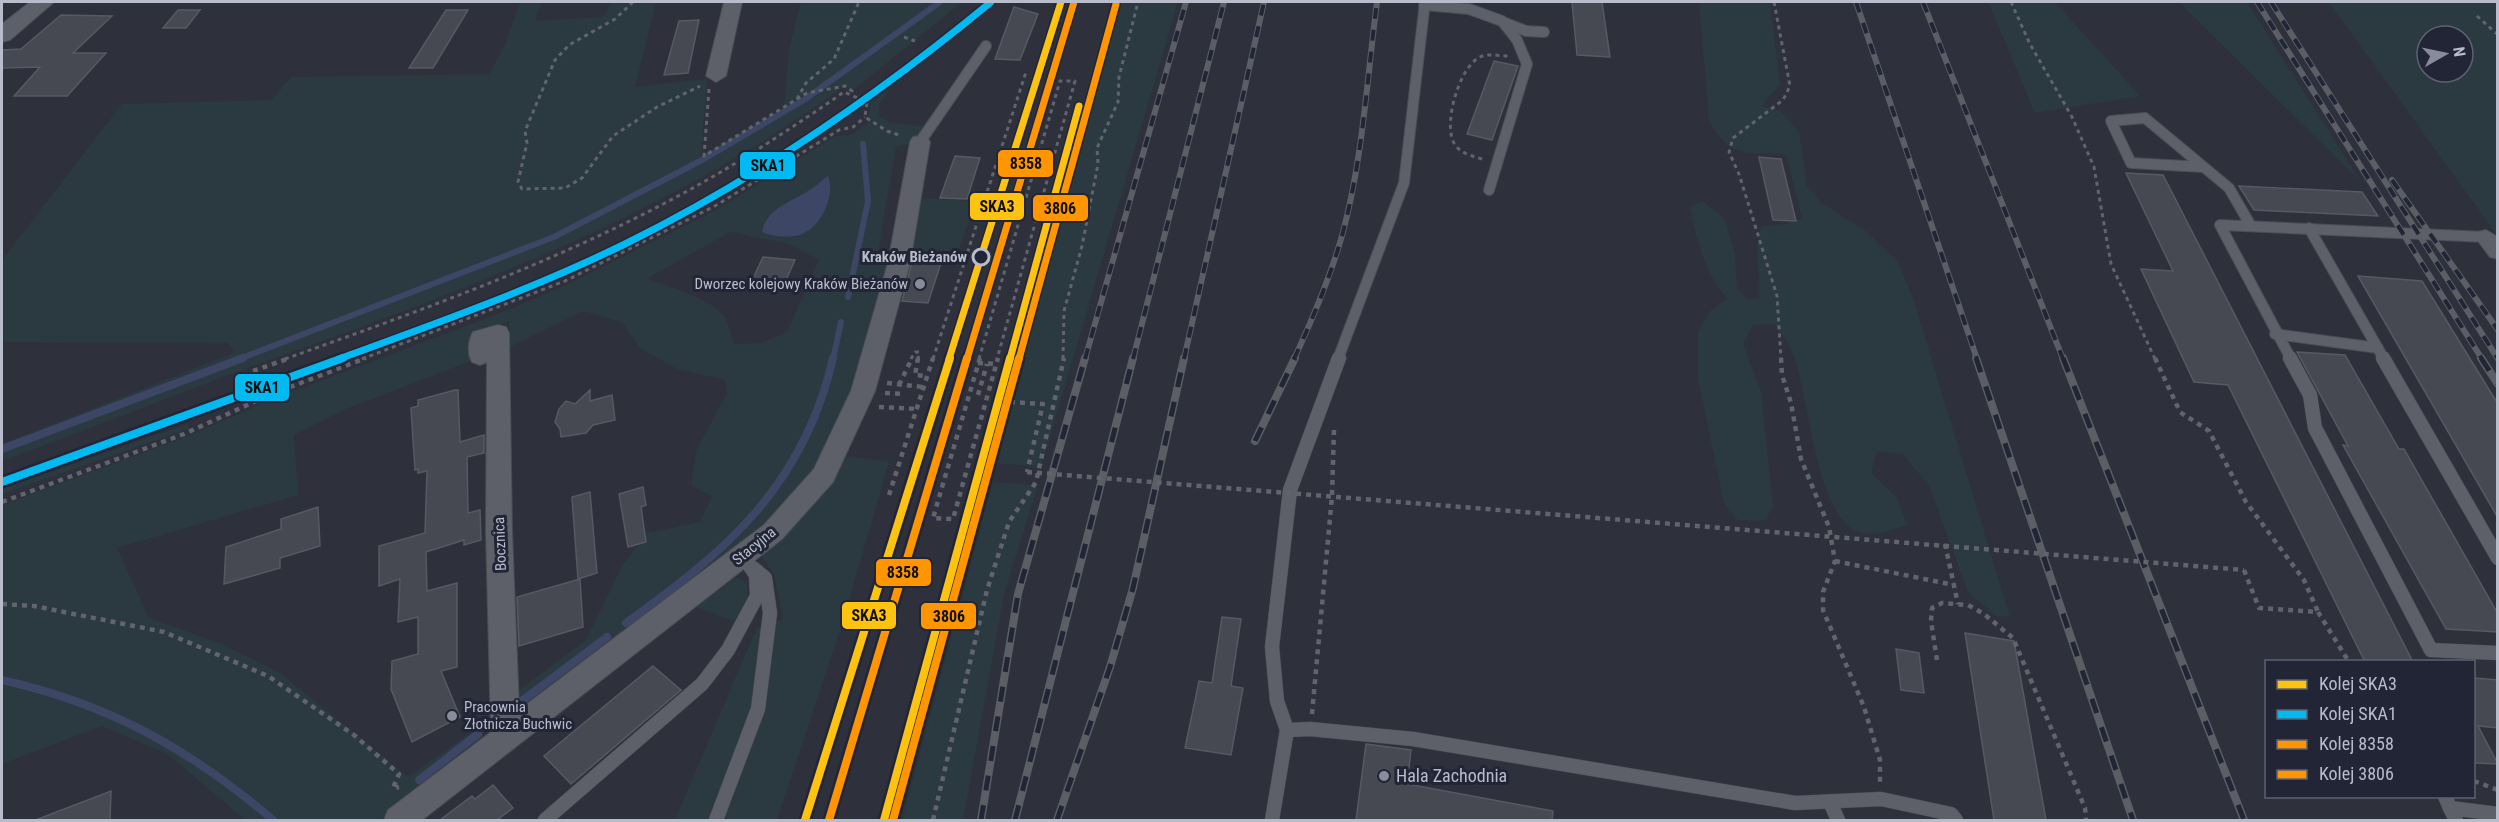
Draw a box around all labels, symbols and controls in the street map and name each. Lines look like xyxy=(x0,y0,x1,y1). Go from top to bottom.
north arrow xyxy=(2415,24,2475,84)
text: N xyxy=(2449,45,2469,58)
line badge: 8358 xyxy=(997,149,1054,178)
line badge: SKA1 xyxy=(739,151,796,180)
text: 8358 xyxy=(1010,154,1042,173)
text: SKA1 xyxy=(750,156,786,175)
line badge: SKA3 xyxy=(969,192,1025,221)
line badge: 3806 xyxy=(1032,194,1089,222)
text: SKA3 xyxy=(979,197,1015,216)
text: 3806 xyxy=(1044,199,1076,218)
place label: Kraków Bieżanów xyxy=(862,248,967,266)
marker: Kraków Bieżanów xyxy=(972,248,990,266)
place label: Dworzec kolejowy Kraków Bieżanów xyxy=(695,275,908,293)
marker: Dworzec kolejowy Kraków Bieżanów xyxy=(913,277,927,291)
line badge: SKA1 xyxy=(234,373,290,402)
text: SKA1 xyxy=(244,378,280,397)
street label: Bocznica xyxy=(490,517,510,571)
street label: Stacyjna xyxy=(729,523,779,569)
line badge: 8358 xyxy=(875,558,932,587)
text: 8358 xyxy=(887,563,919,582)
line badge: SKA3 xyxy=(841,601,897,630)
line badge: 3806 xyxy=(920,602,977,630)
text: SKA3 xyxy=(851,606,887,625)
text: 3806 xyxy=(933,607,965,626)
legend xyxy=(2265,660,2475,798)
text: Kolej SKA3 xyxy=(2319,673,2397,694)
place label: Pracownia Złotnicza Buchwic xyxy=(464,698,572,733)
text: Kolej SKA1 xyxy=(2319,703,2397,724)
marker: Pracownia Złotnicza Buchwic xyxy=(445,709,459,723)
text: Kolej 8358 xyxy=(2319,733,2394,754)
text: Kolej 3806 xyxy=(2319,763,2394,784)
place label: Hala Zachodnia xyxy=(1396,765,1507,786)
marker: Hala Zachodnia xyxy=(1377,769,1391,783)

